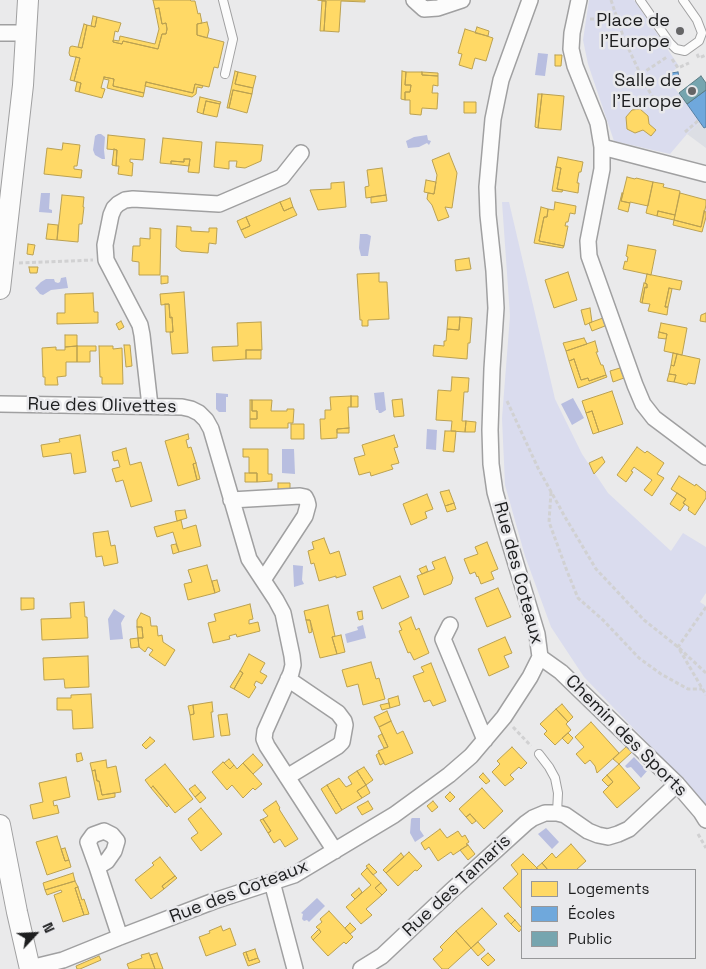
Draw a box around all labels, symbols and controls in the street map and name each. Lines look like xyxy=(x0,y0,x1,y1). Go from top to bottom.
place label: Place de l'Europe xyxy=(596,10,670,52)
marker: Place de l'Europe xyxy=(674,25,686,37)
place label: Salle de l'Europe xyxy=(612,70,682,112)
marker: Salle de l'Europe xyxy=(686,85,698,97)
street label: Rue des Olivettes xyxy=(27,394,177,418)
street label: Rue des Coteaux xyxy=(489,499,547,647)
street label: Chemin des Sports xyxy=(561,671,691,801)
street label: Rue des Tamaris xyxy=(398,830,516,942)
street label: Rue des Coteaux xyxy=(167,856,311,928)
legend xyxy=(521,869,696,959)
text: Logements xyxy=(568,879,650,898)
text: Écoles xyxy=(568,904,615,923)
north arrow xyxy=(10,909,60,959)
text: N xyxy=(38,920,59,936)
text: Public xyxy=(568,929,612,948)

